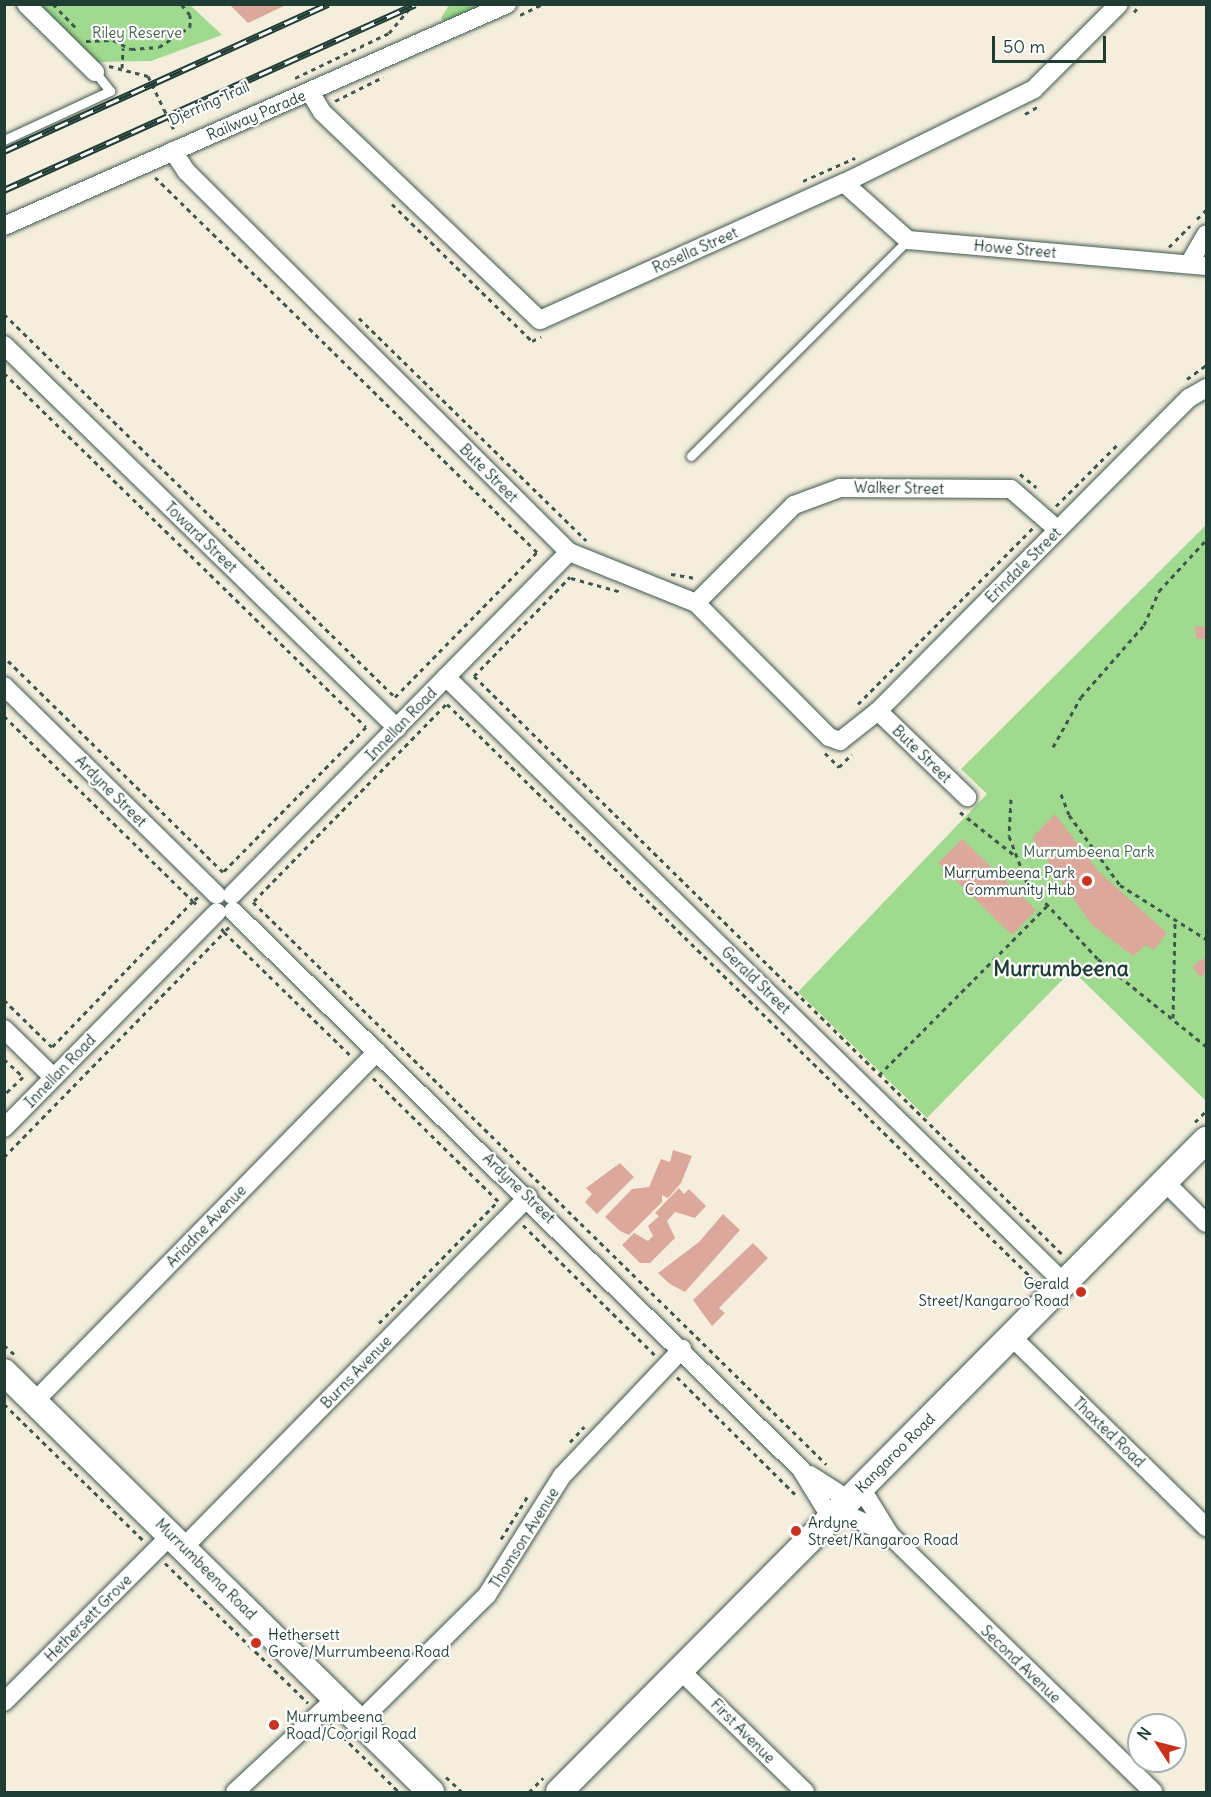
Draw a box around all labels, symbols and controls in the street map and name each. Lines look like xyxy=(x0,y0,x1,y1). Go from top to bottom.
park label: Riley Reserve xyxy=(92,24,182,42)
scale bar xyxy=(995,24,1109,62)
text: 50 m xyxy=(1003,35,1045,58)
street label: Djerring Trail xyxy=(166,77,252,129)
street label: Railway Parade xyxy=(204,86,308,144)
street label: Rosella Street xyxy=(649,223,741,277)
street label: Howe Street xyxy=(973,236,1057,262)
street label: Bute Street xyxy=(456,440,522,506)
street label: Walker Street xyxy=(854,478,944,498)
street label: Toward Street xyxy=(161,498,241,576)
street label: Erindale Street xyxy=(982,524,1064,606)
street label: Innellan Road xyxy=(362,684,440,764)
street label: Bute Street xyxy=(889,721,955,787)
street label: Ardyne Street xyxy=(72,752,150,830)
park label: Murrumbeena Park xyxy=(1023,843,1155,861)
place label: Murrumbeena Park Community Hub xyxy=(944,863,1075,898)
marker: Murrumbeena Park Community Hub xyxy=(1080,874,1094,888)
street label: Gerald Street xyxy=(718,943,794,1017)
district label: Murrumbeena xyxy=(993,956,1129,982)
street label: Innellan Road xyxy=(21,1031,99,1111)
street label: Ardyne Street xyxy=(479,1149,559,1227)
street label: Ariadne Avenue xyxy=(162,1181,250,1271)
place label: Gerald Street/Kangaroo Road xyxy=(919,1274,1069,1309)
marker: Gerald Street/Kangaroo Road xyxy=(1074,1285,1088,1299)
street label: Burns Avenue xyxy=(317,1332,395,1412)
street label: Thaxted Road xyxy=(1069,1393,1149,1471)
street label: Kangaroo Road xyxy=(852,1410,938,1496)
street label: Thomson Avenue xyxy=(486,1484,562,1592)
place label: Ardyne Street/Kangaroo Road xyxy=(808,1513,958,1548)
street label: Murrumbeena Road xyxy=(152,1515,260,1623)
marker: Ardyne Street/Kangaroo Road xyxy=(789,1524,803,1538)
street label: Hethersett Grove xyxy=(41,1571,135,1665)
street label: Second Avenue xyxy=(977,1622,1065,1706)
place label: Hethersett Grove/Murrumbeena Road xyxy=(268,1625,449,1660)
marker: Hethersett Grove/Murrumbeena Road xyxy=(249,1636,263,1650)
street label: First Avenue xyxy=(707,1695,779,1767)
place label: Murrumbeena Road/Coorigil Road xyxy=(286,1707,417,1742)
north arrow xyxy=(1127,1713,1187,1773)
marker: Murrumbeena Road/Coorigil Road xyxy=(267,1718,281,1732)
text: N xyxy=(1133,1723,1155,1744)

